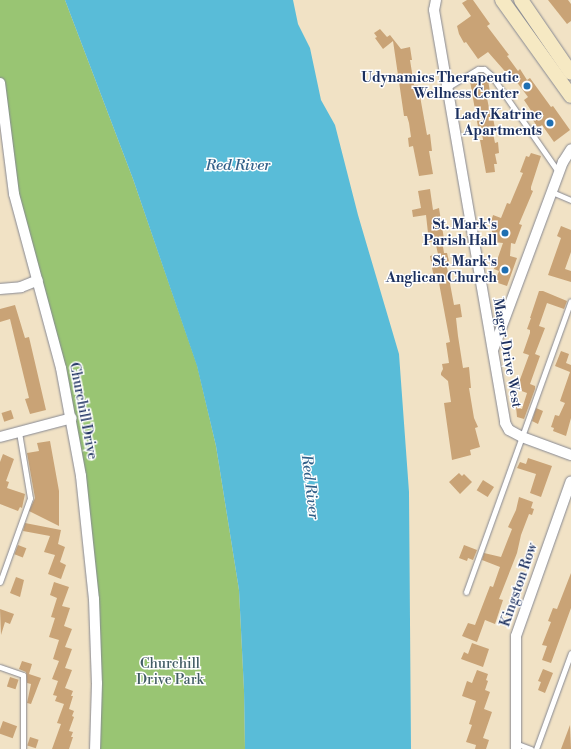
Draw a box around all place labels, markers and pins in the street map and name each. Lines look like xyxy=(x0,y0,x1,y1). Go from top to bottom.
place label: Udynamics Therapeutic Wellness Center xyxy=(361,70,519,102)
marker: Udynamics Therapeutic Wellness Center xyxy=(522,81,532,91)
place label: Lady Katrine Apartments xyxy=(455,107,542,140)
marker: Lady Katrine Apartments xyxy=(545,118,555,128)
place label: St. Mark's Parish Hall xyxy=(423,217,497,250)
marker: St. Mark's Parish Hall xyxy=(500,228,510,238)
place label: St. Mark's Anglican Church xyxy=(386,254,497,286)
marker: St. Mark's Anglican Church xyxy=(500,265,510,275)

